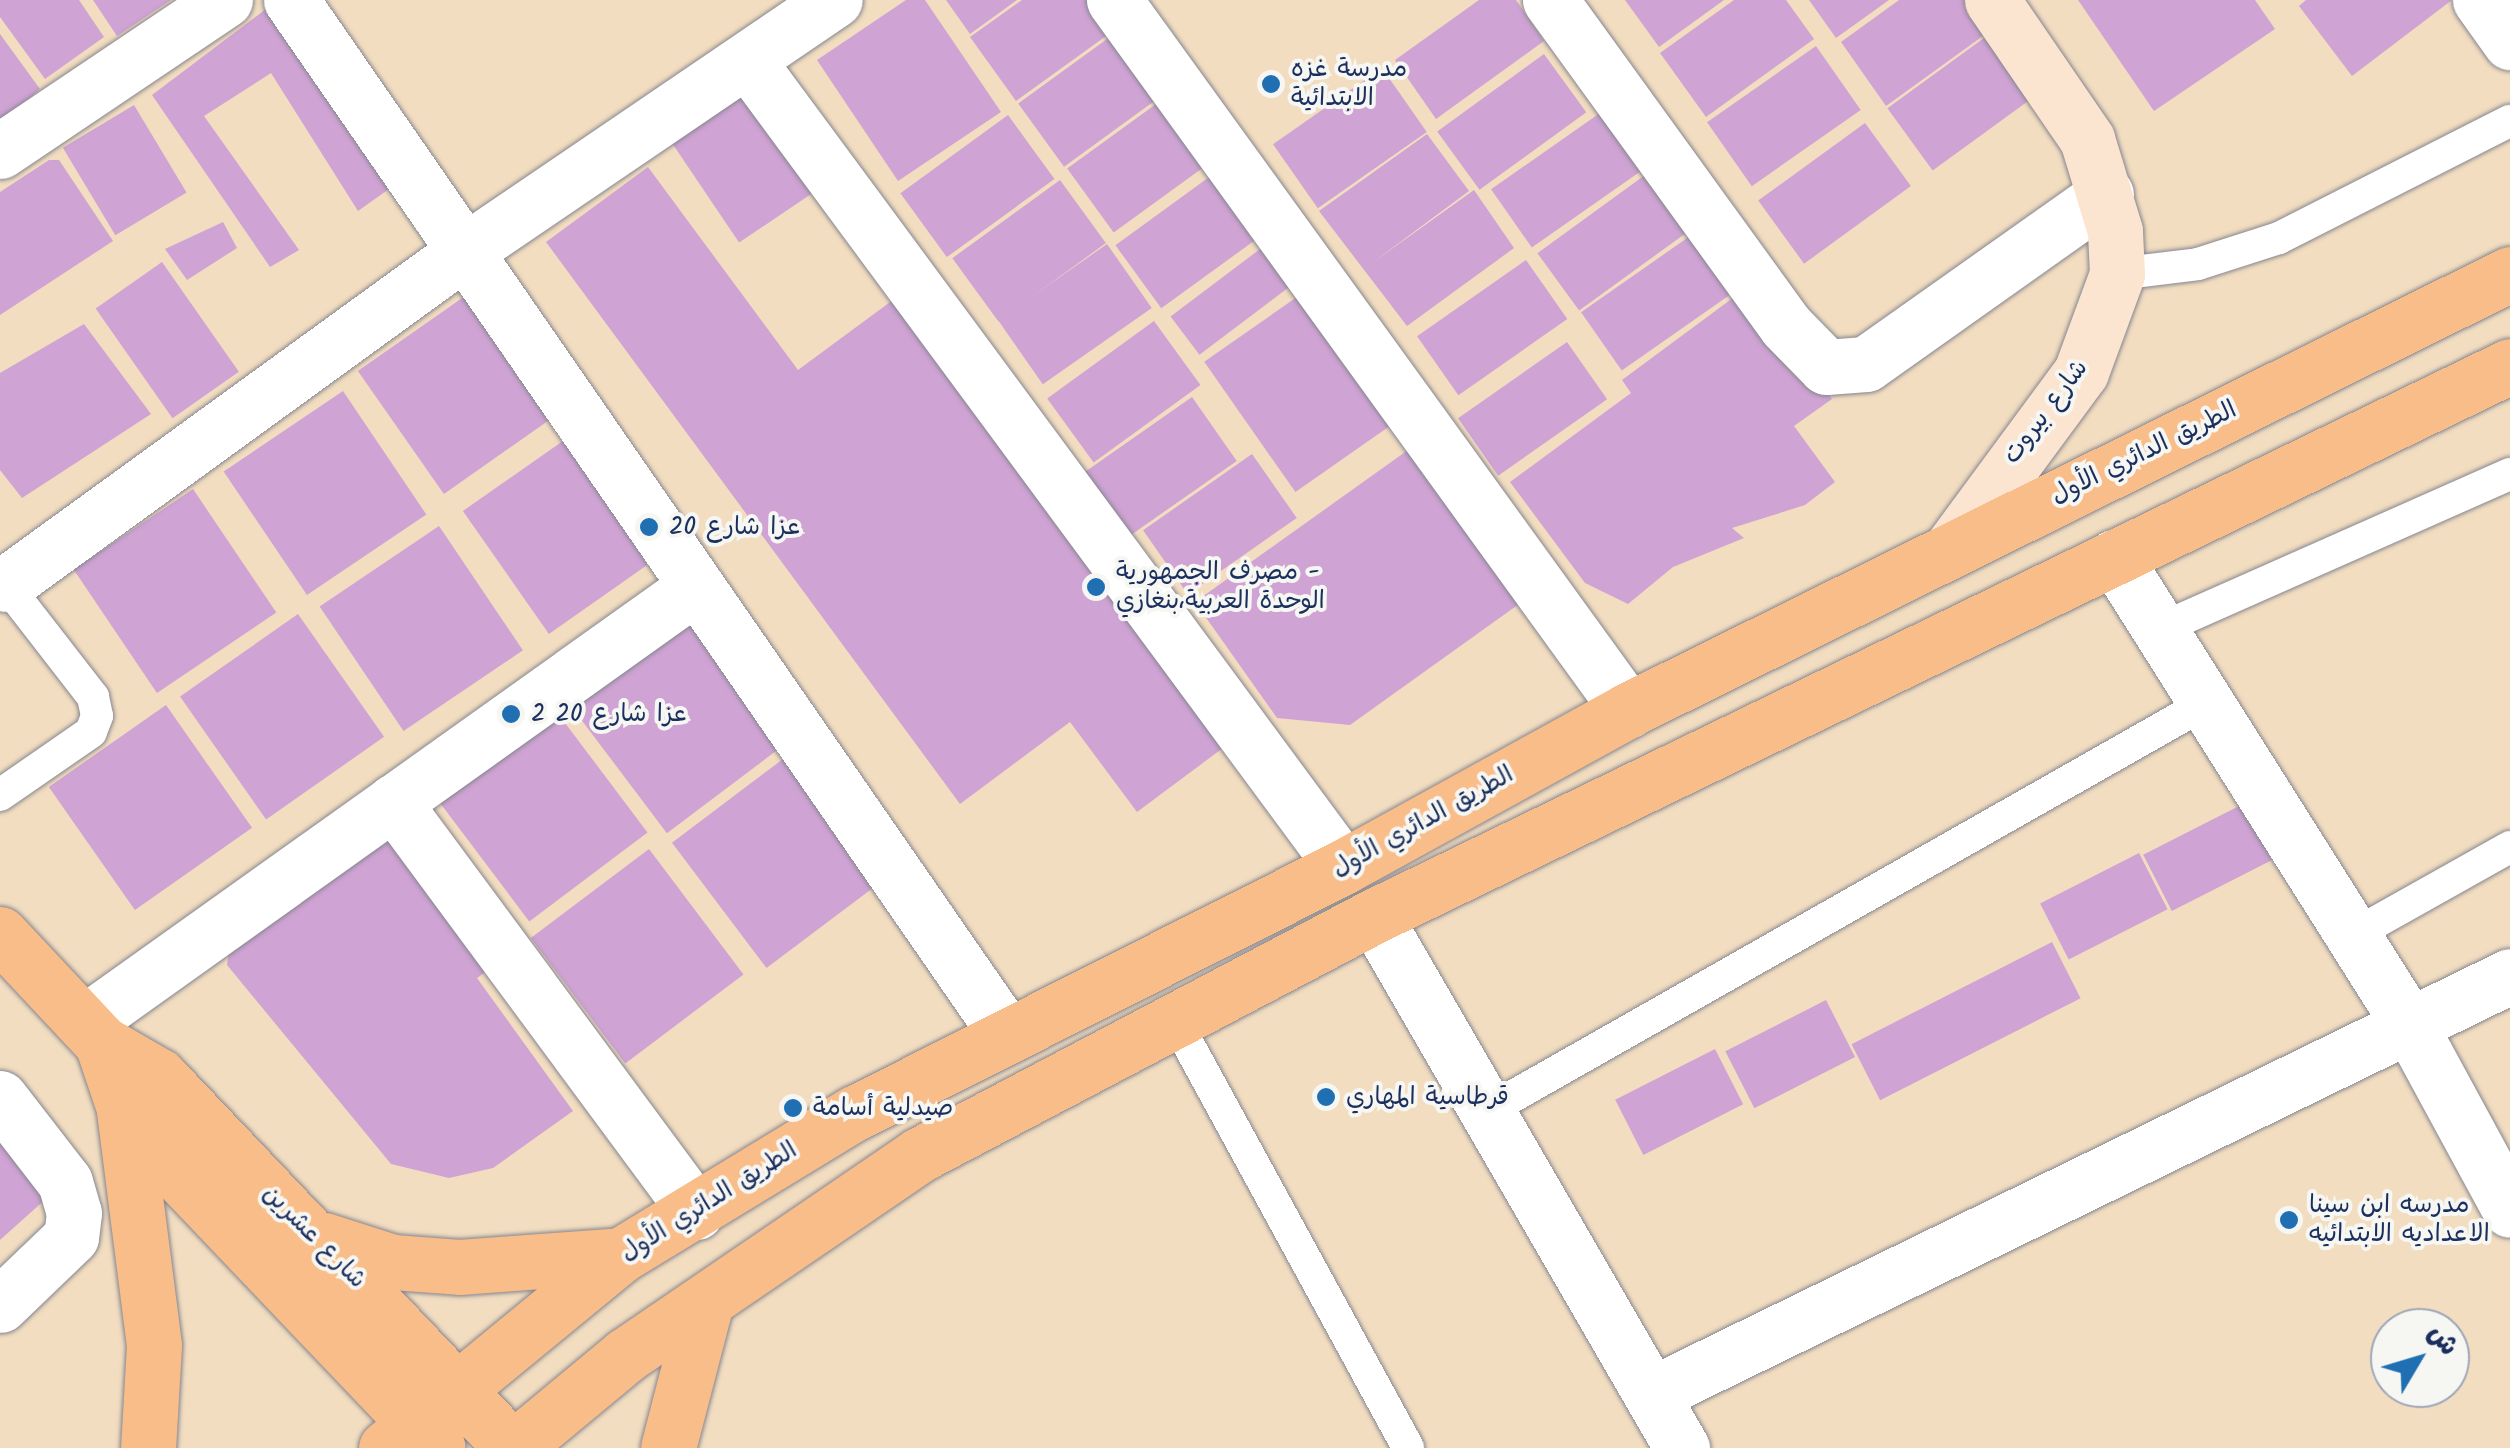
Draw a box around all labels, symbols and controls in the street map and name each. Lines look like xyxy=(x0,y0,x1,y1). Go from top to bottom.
place label: مدرسة غزه الابتدائية xyxy=(1291,55,1407,114)
marker: مدرسة غزه الابتدائية xyxy=(1260,73,1282,95)
street label: شارع بيروت xyxy=(1997,354,2095,470)
street label: الطريق الدائري الأول xyxy=(2046,395,2242,511)
place label: عزا شارع 20 xyxy=(669,512,800,542)
marker: عزا شارع 20 xyxy=(638,516,660,538)
place label: مصرف الجمهورية - الوحدة العربية،بنغازي xyxy=(1116,558,1325,617)
marker: مصرف الجمهورية - الوحدة العربية،بنغازي xyxy=(1085,576,1107,598)
place label: عزا شارع 20 2 xyxy=(531,699,687,729)
marker: عزا شارع 20 2 xyxy=(500,703,522,725)
street label: الطريق الدائري الأول xyxy=(1327,760,1519,884)
place label: قرطاسية المهاري xyxy=(1346,1082,1509,1112)
marker: قرطاسية المهاري xyxy=(1315,1086,1337,1108)
place label: صيدلية أسامة xyxy=(813,1093,953,1123)
marker: صيدلية أسامة xyxy=(782,1097,804,1119)
street label: الطريق الدائري الأول xyxy=(615,1136,803,1268)
street label: شارع عشرين xyxy=(256,1179,372,1295)
place label: مدرسه ابن سينا الاعداديه الابتدائيه xyxy=(2309,1191,2490,1250)
marker: مدرسه ابن سينا الاعداديه الابتدائيه xyxy=(2278,1209,2300,1231)
north arrow xyxy=(2370,1308,2470,1408)
text: ش xyxy=(2415,1314,2470,1366)

